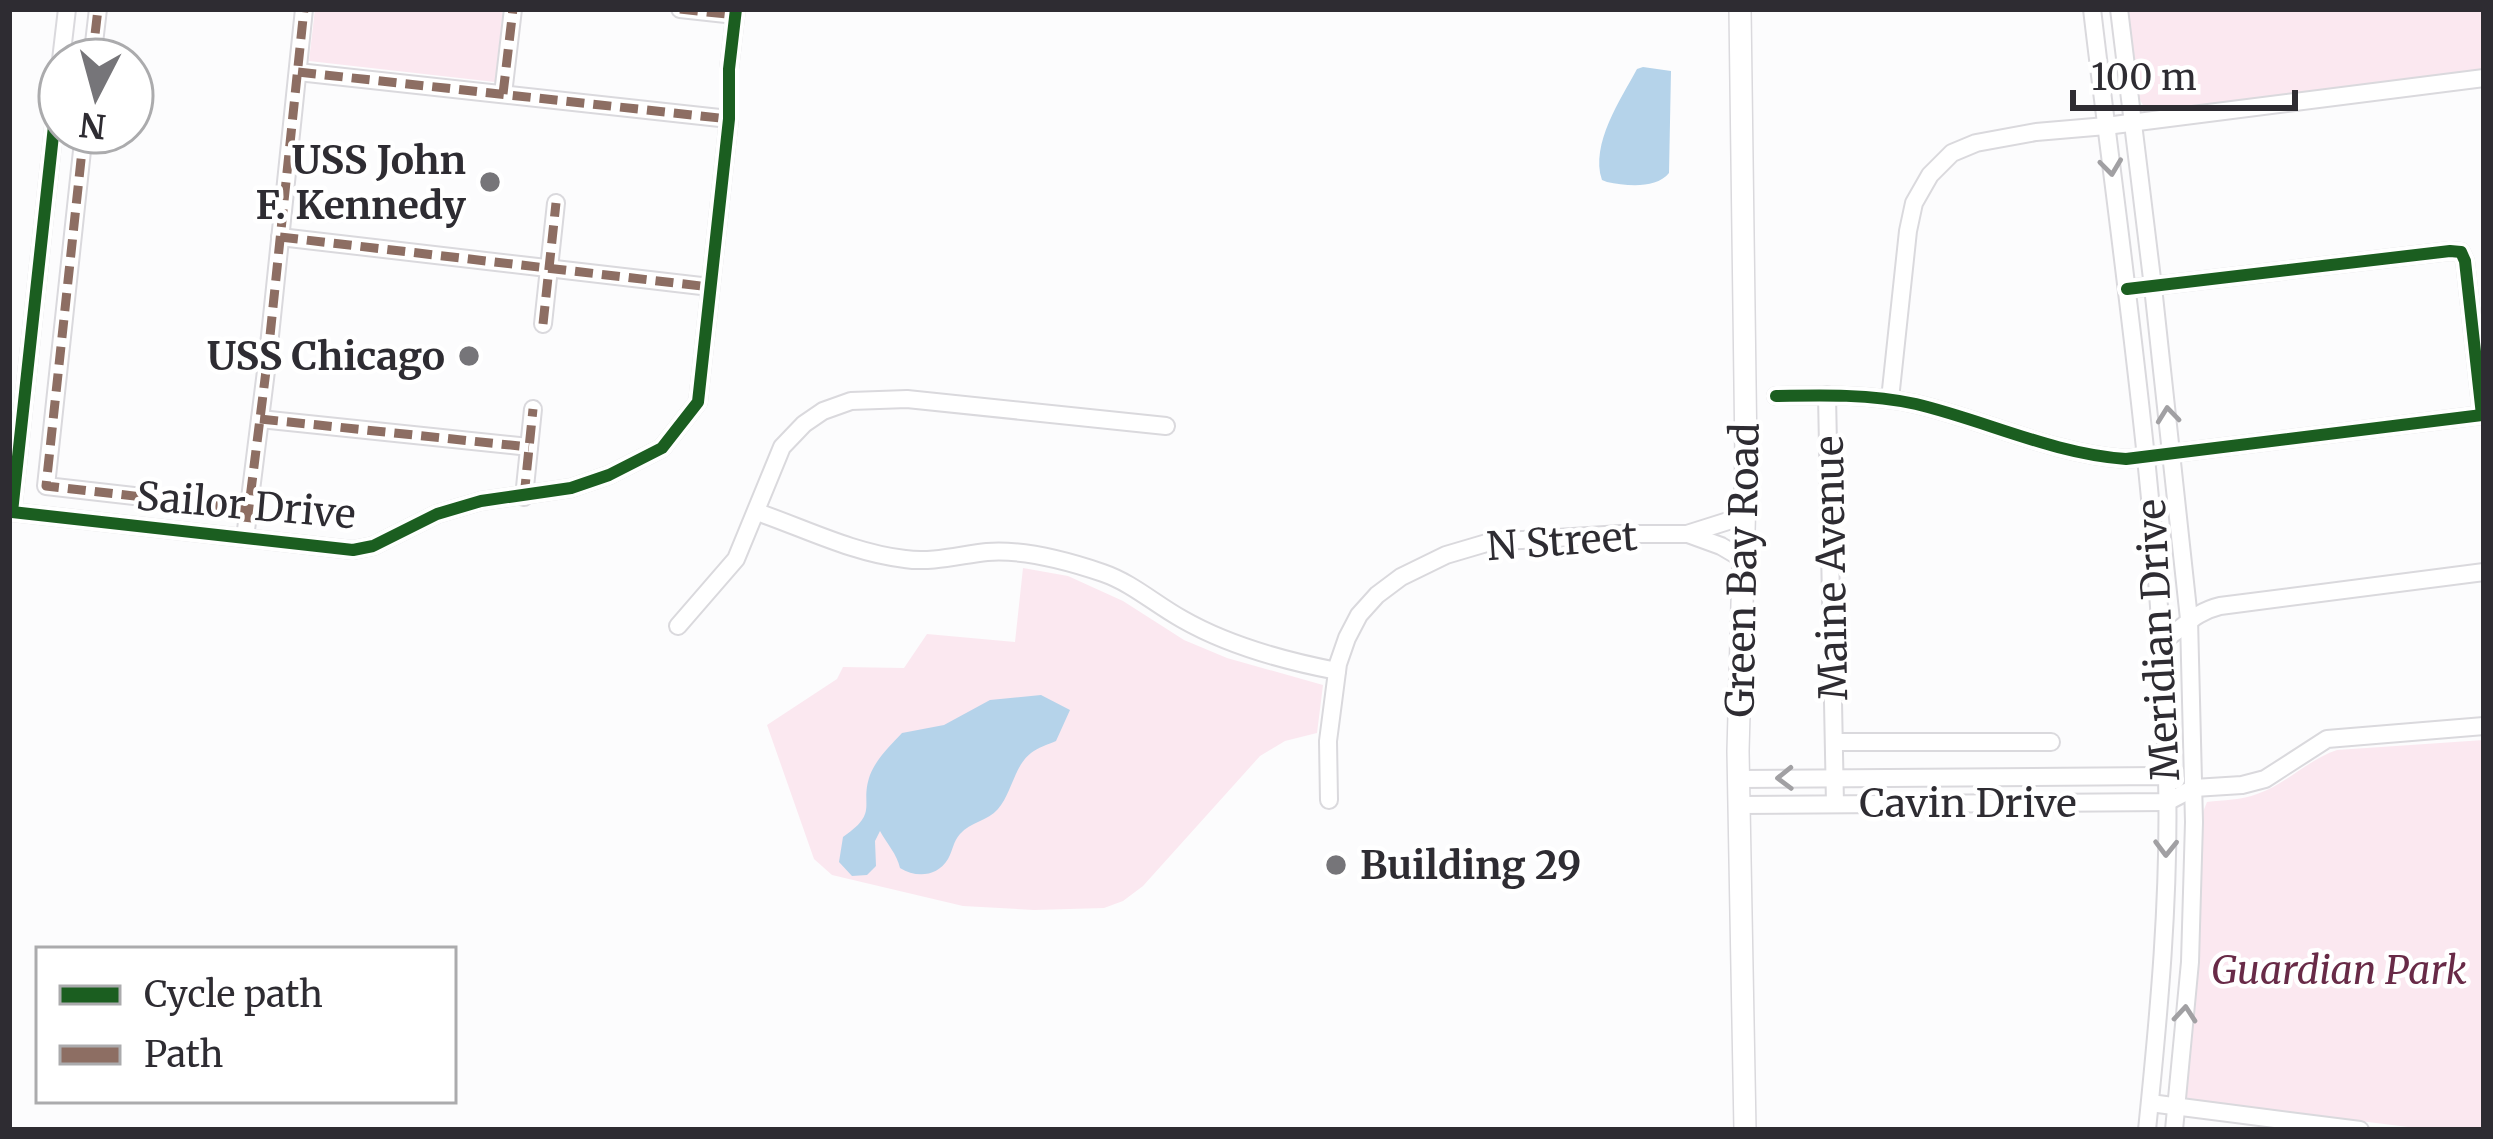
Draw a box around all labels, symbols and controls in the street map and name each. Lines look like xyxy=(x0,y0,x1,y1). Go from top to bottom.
north arrow xyxy=(36,36,156,156)
scale bar xyxy=(2073,36,2295,110)
text: 100 m xyxy=(2091,55,2197,100)
text: N xyxy=(78,104,108,147)
place label: USS John F. Kennedy xyxy=(255,136,467,230)
one-way arrow xyxy=(2098,157,2124,177)
marker: USS John F. Kennedy xyxy=(477,169,503,195)
place label: USS Chicago xyxy=(207,332,445,381)
marker: USS Chicago xyxy=(456,343,482,369)
one-way arrow xyxy=(2155,405,2181,425)
street label: Green Bay Road xyxy=(1715,422,1770,718)
street label: Maine Avenue xyxy=(1805,435,1858,701)
street label: Sailor Drive xyxy=(134,472,358,539)
street label: Meridian Drive xyxy=(2127,498,2190,782)
street label: N Street xyxy=(1485,512,1639,571)
one-way arrow xyxy=(1775,765,1793,791)
street label: Cavin Drive xyxy=(1859,779,2077,828)
one-way arrow xyxy=(2153,840,2179,858)
place label: Building 29 xyxy=(1360,841,1581,890)
marker: Building 29 xyxy=(1323,852,1349,878)
park label: Guardian Park xyxy=(2211,946,2467,995)
legend xyxy=(36,947,456,1103)
text: Cycle path xyxy=(144,972,323,1017)
one-way arrow xyxy=(2172,1004,2197,1023)
text: Path xyxy=(144,1032,223,1077)

